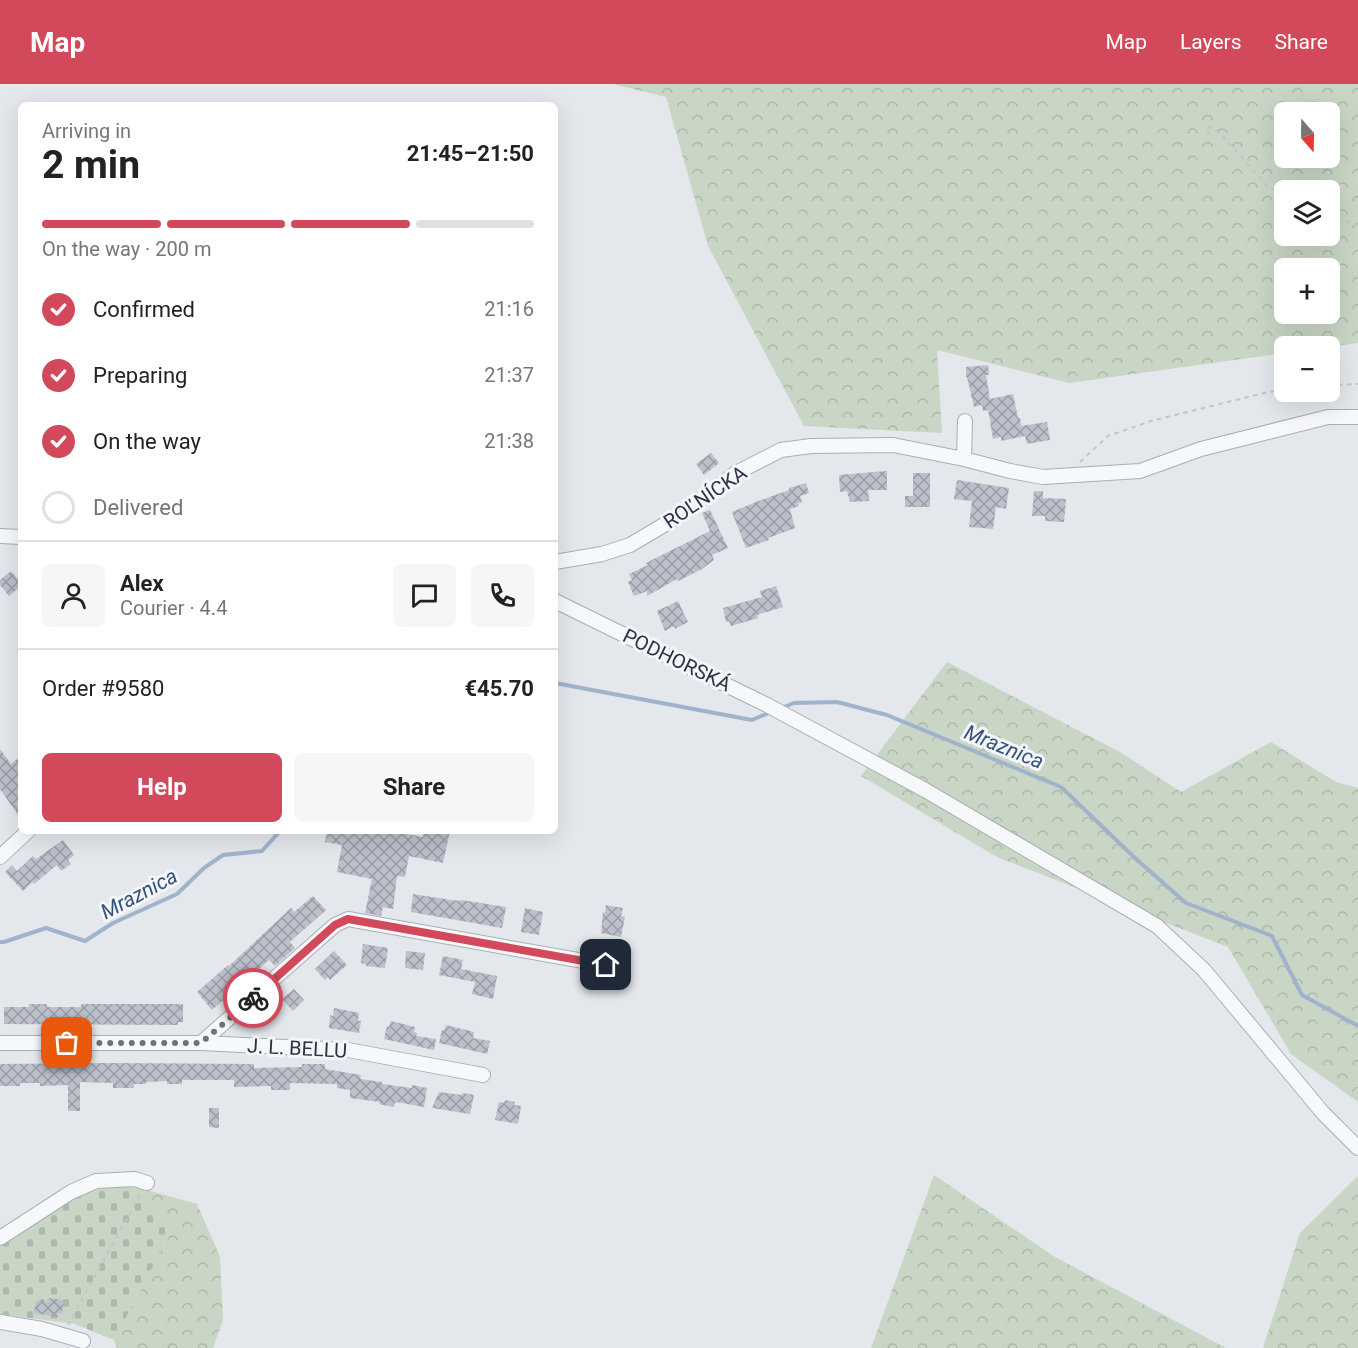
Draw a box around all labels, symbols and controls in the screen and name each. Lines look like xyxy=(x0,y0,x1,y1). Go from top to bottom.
text: Map xyxy=(30,26,85,59)
text: Map xyxy=(1105,30,1147,54)
text: Layers xyxy=(1180,30,1241,54)
text: Share xyxy=(1274,30,1328,54)
north arrow xyxy=(1274,102,1340,168)
map controls xyxy=(1274,102,1340,402)
text: Arriving in xyxy=(42,119,131,143)
text: 21:45–21:50 xyxy=(407,141,534,166)
text: 2 min xyxy=(42,142,140,188)
button: layers xyxy=(1274,180,1340,246)
text: On the way · 200 m xyxy=(42,237,211,261)
button: + xyxy=(1274,258,1340,324)
icon: check xyxy=(42,293,75,326)
text: Confirmed xyxy=(93,297,195,322)
text: 21:16 xyxy=(484,297,534,321)
button: − xyxy=(1274,336,1340,402)
icon: check xyxy=(42,359,75,392)
text: Preparing xyxy=(93,363,187,388)
text: 21:37 xyxy=(484,363,534,387)
icon: check xyxy=(42,425,75,458)
text: On the way xyxy=(93,429,201,454)
text: 21:38 xyxy=(484,429,534,453)
street label: ROĽNÍCKA xyxy=(659,460,751,534)
text: Delivered xyxy=(93,495,183,520)
button: person xyxy=(42,564,105,627)
button: chat xyxy=(393,564,456,627)
button: phone xyxy=(471,564,534,627)
text: Alex xyxy=(120,571,164,596)
text: Courier · 4.4 xyxy=(120,596,227,620)
street label: PODHORSKÁ xyxy=(619,623,735,697)
text: Order #9580 xyxy=(42,676,164,701)
text: €45.70 xyxy=(465,676,534,701)
water label: Mraznica xyxy=(961,720,1047,774)
button: Help xyxy=(42,753,282,822)
button: Share xyxy=(294,753,534,822)
water label: Mraznica xyxy=(97,864,181,924)
pin xyxy=(580,939,631,990)
icon: home xyxy=(589,948,622,981)
courier xyxy=(223,968,283,1028)
icon: bike xyxy=(237,982,270,1015)
pin xyxy=(41,1017,92,1068)
icon: bag xyxy=(50,1026,83,1059)
street label: J. L. BELLU xyxy=(246,1033,348,1063)

